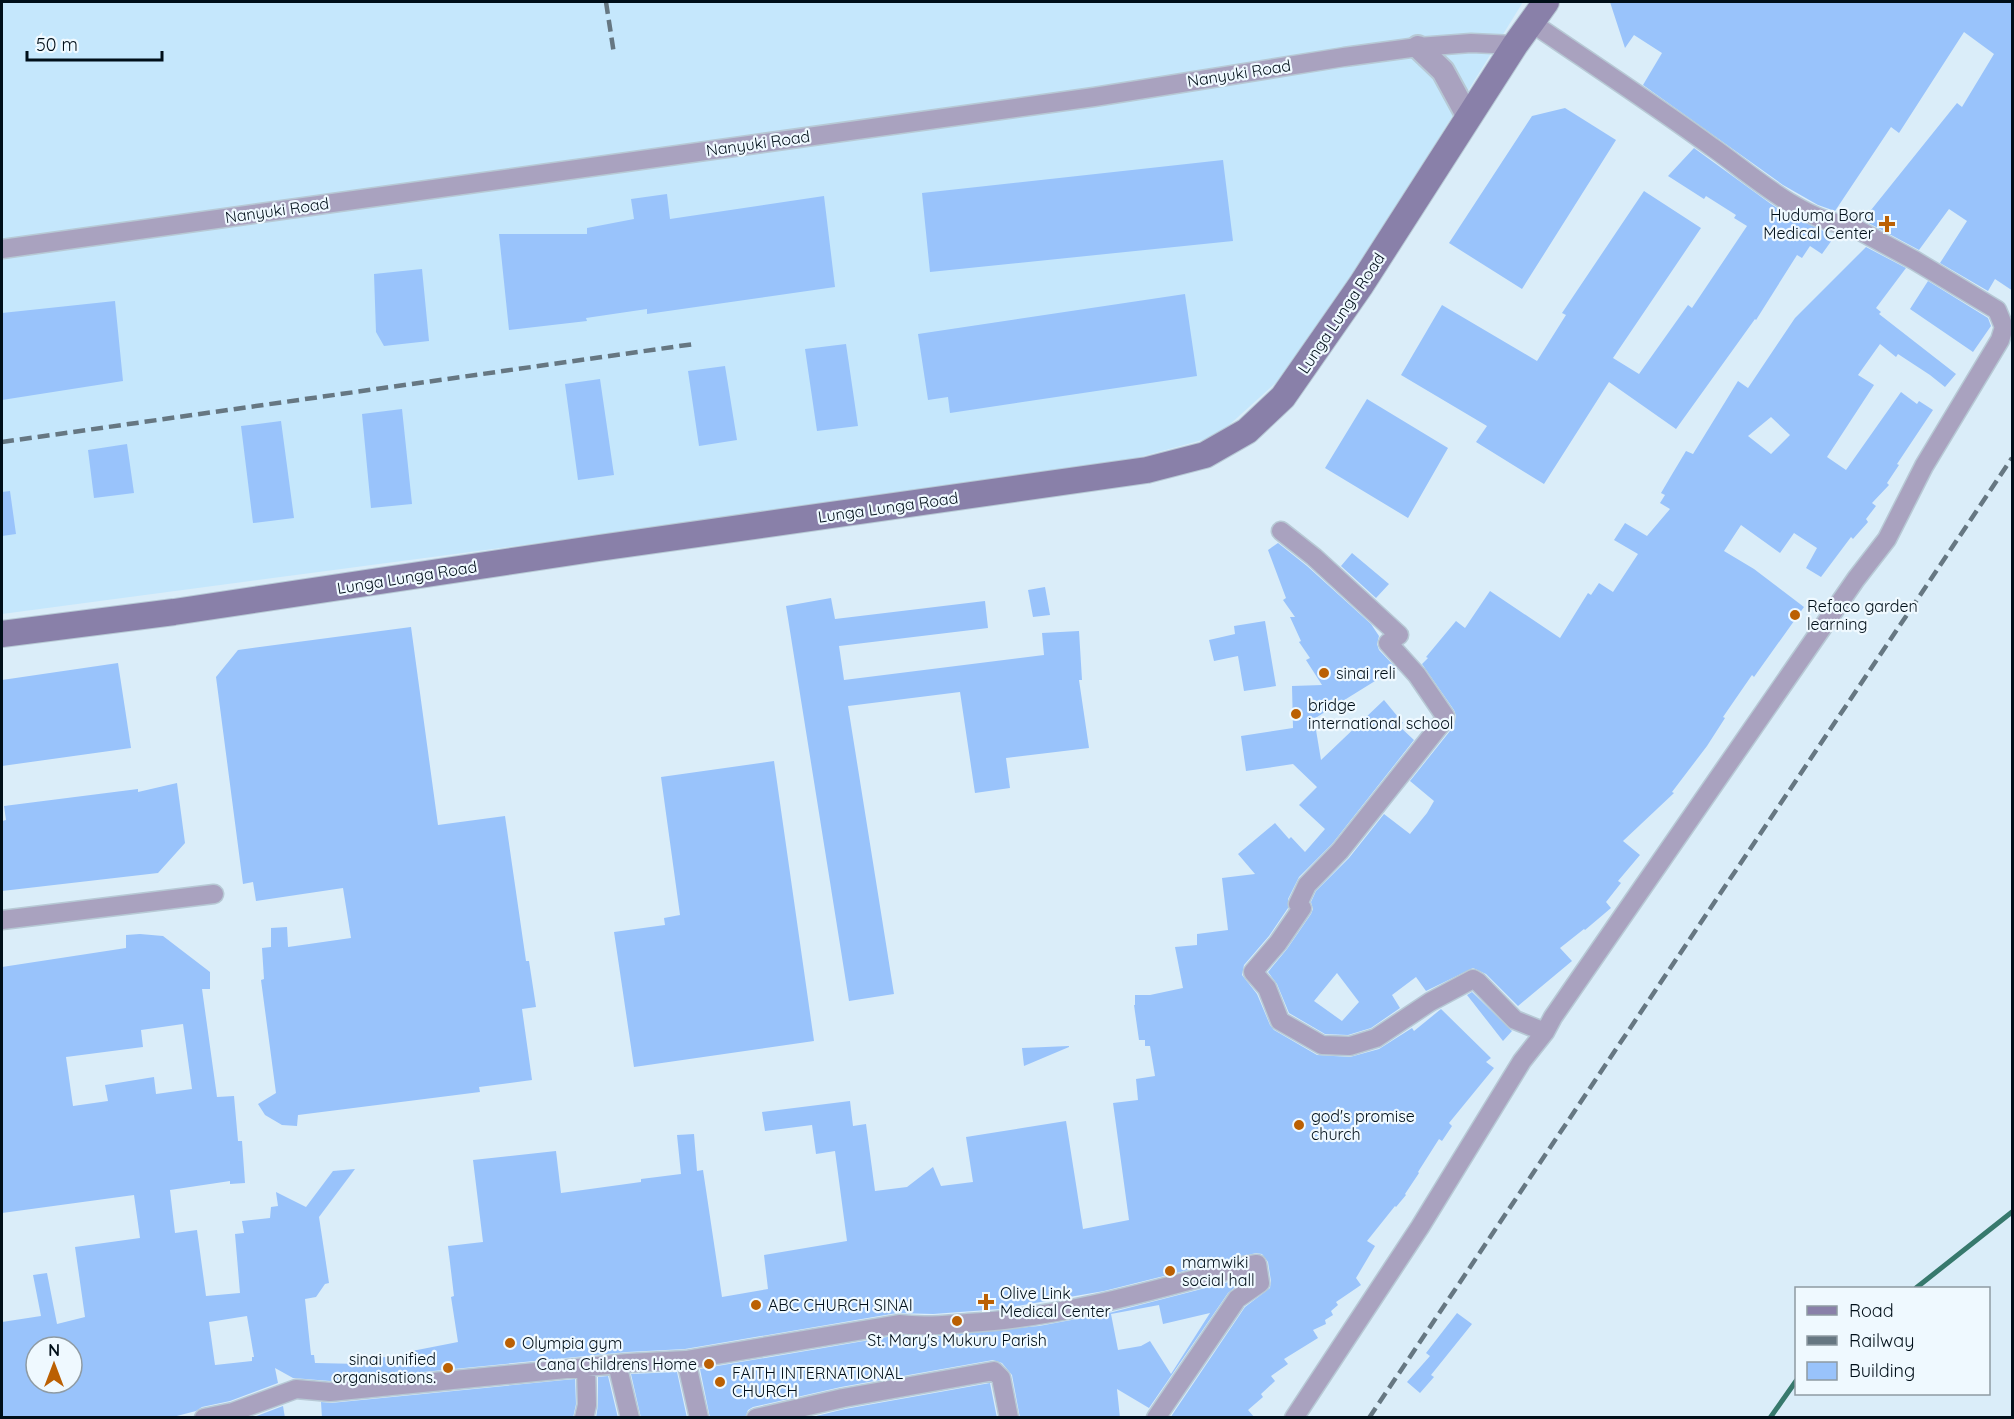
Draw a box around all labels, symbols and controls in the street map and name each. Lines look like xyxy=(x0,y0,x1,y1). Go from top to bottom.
scale bar xyxy=(27,24,162,62)
text: 50 m xyxy=(36,33,78,56)
street label: Nanyuki Road xyxy=(1186,55,1292,91)
street label: Nanyuki Road xyxy=(705,126,811,160)
street label: Nanyuki Road xyxy=(224,193,330,227)
place label: Huduma Bora Medical Center xyxy=(1763,205,1874,243)
marker: Huduma Bora Medical Center xyxy=(1878,215,1896,233)
street label: Lunga Lunga Road xyxy=(1293,249,1389,377)
street label: Lunga Lunga Road xyxy=(817,487,959,527)
street label: Lunga Lunga Road xyxy=(336,556,478,598)
place label: Refaco garden learning xyxy=(1807,596,1918,634)
marker: Refaco garden learning xyxy=(1788,608,1802,622)
place label: sinai reli xyxy=(1336,663,1396,683)
marker: sinai reli xyxy=(1317,666,1331,680)
place label: bridge international school xyxy=(1308,695,1454,733)
marker: bridge international school xyxy=(1289,707,1303,721)
place label: god's promise church xyxy=(1311,1106,1415,1144)
marker: god's promise church xyxy=(1292,1118,1306,1132)
place label: mamwiki social hall xyxy=(1182,1252,1255,1290)
marker: mamwiki social hall xyxy=(1163,1264,1177,1278)
place label: Olive Link Medical Center xyxy=(1000,1283,1111,1321)
legend xyxy=(1795,1287,1990,1395)
marker: Olive Link Medical Center xyxy=(977,1293,995,1311)
place label: ABC CHURCH SINAI xyxy=(768,1295,913,1315)
marker: ABC CHURCH SINAI xyxy=(749,1298,763,1312)
text: Road xyxy=(1849,1299,1894,1322)
marker: St. Mary's Mukuru Parish xyxy=(950,1314,964,1328)
text: Railway xyxy=(1849,1329,1915,1352)
place label: St. Mary's Mukuru Parish xyxy=(867,1330,1047,1350)
place label: Olympia gym xyxy=(522,1333,622,1353)
north arrow xyxy=(24,1335,84,1395)
marker: Olympia gym xyxy=(503,1336,517,1350)
text: N xyxy=(48,1340,60,1360)
place label: sinai unified organisations. xyxy=(333,1349,436,1387)
place label: Cana Childrens Home xyxy=(537,1354,697,1374)
marker: Cana Childrens Home xyxy=(702,1357,716,1371)
text: Building xyxy=(1849,1359,1915,1382)
marker: sinai unified organisations. xyxy=(441,1361,455,1375)
place label: FAITH INTERNATIONAL CHURCH xyxy=(732,1363,904,1401)
marker: FAITH INTERNATIONAL CHURCH xyxy=(713,1375,727,1389)

